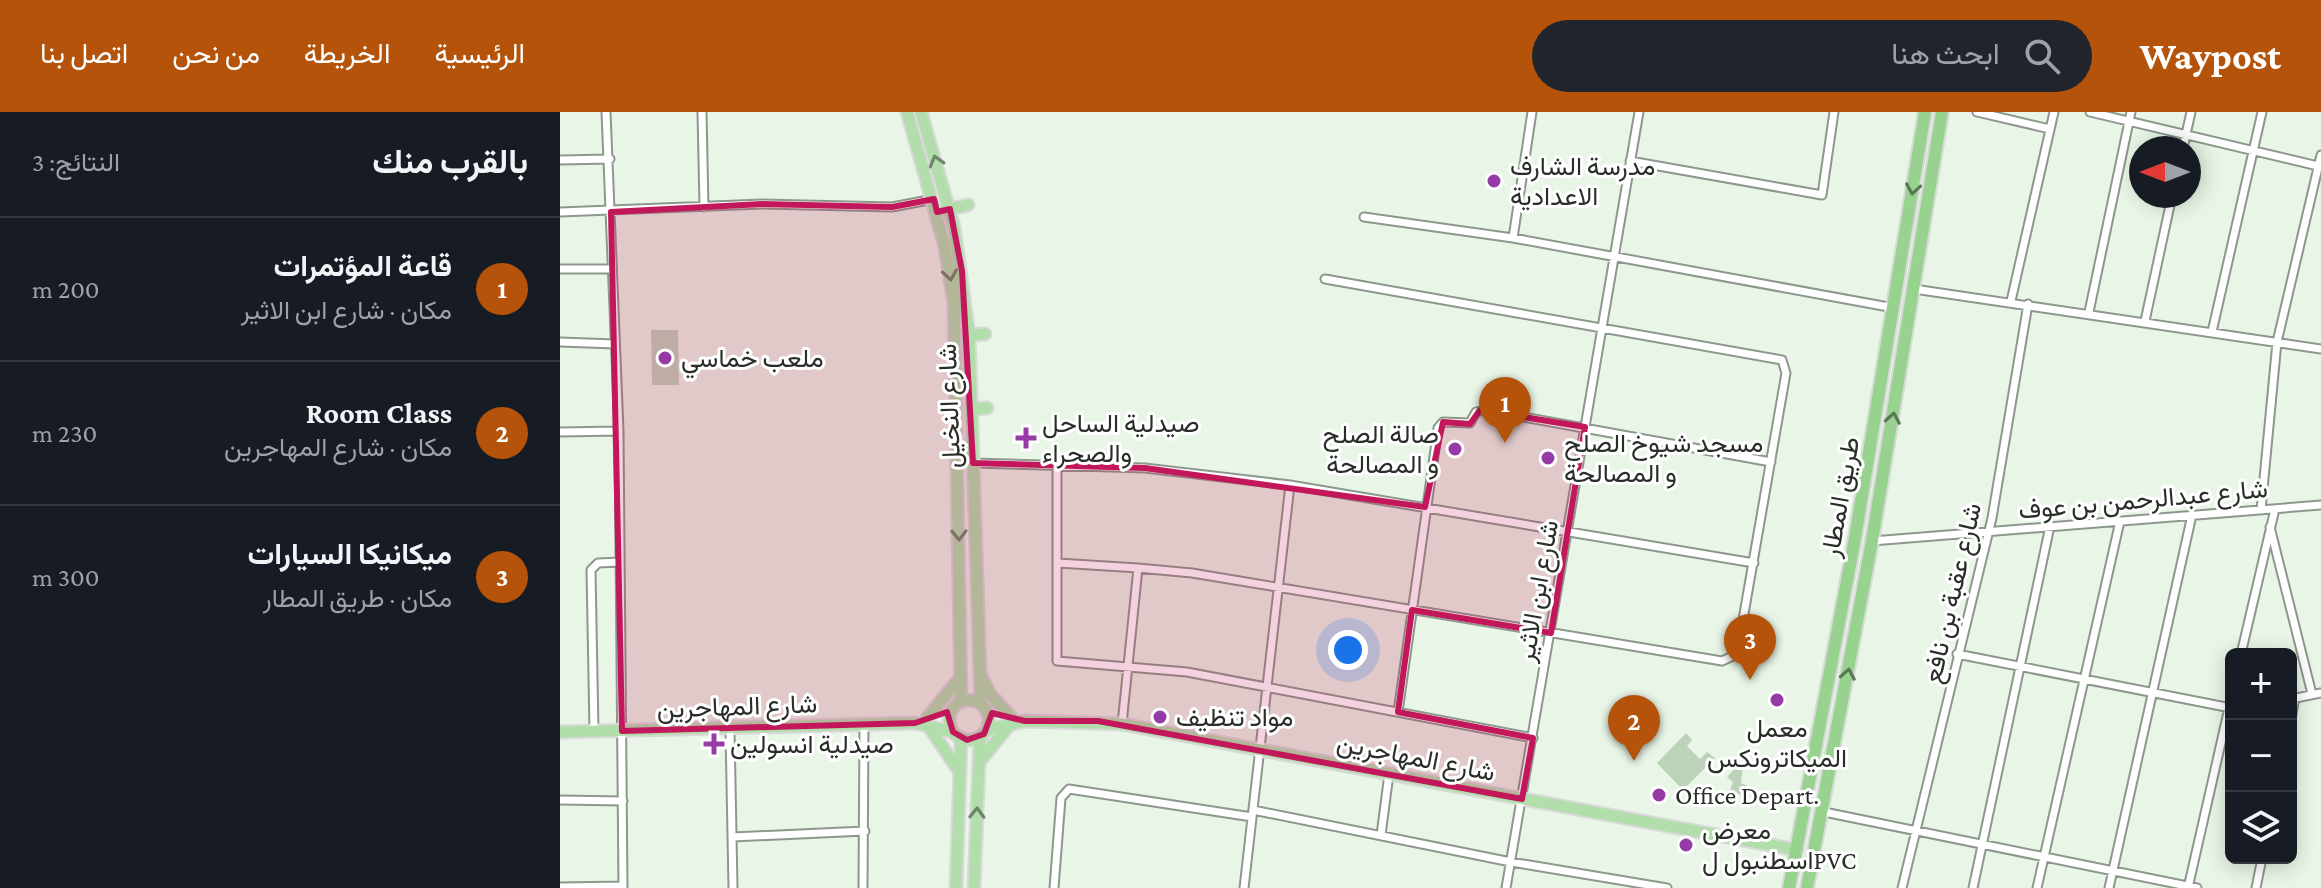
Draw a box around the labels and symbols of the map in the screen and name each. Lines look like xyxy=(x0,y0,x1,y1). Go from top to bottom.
north arrow xyxy=(2129,136,2201,208)
place label: مدرسة الشارف الاعدادية xyxy=(1510,152,1655,211)
one-way arrow xyxy=(928,154,945,168)
marker: مدرسة الشارف الاعدادية xyxy=(1485,172,1503,190)
one-way arrow xyxy=(1905,182,1922,196)
one-way arrow xyxy=(941,268,958,282)
street label: شارع النخيل xyxy=(933,343,969,469)
place label: ملعب خماسي xyxy=(681,344,824,379)
marker: ملعب خماسي xyxy=(656,349,674,367)
pin: 1 xyxy=(1479,377,1531,443)
place label: صيدلية الساحل والصحراء xyxy=(1042,409,1199,469)
one-way arrow xyxy=(1883,411,1900,425)
place label: صالة الصلح و المصالحة xyxy=(1323,420,1439,480)
marker: صيدلية الساحل والصحراء xyxy=(1017,429,1035,447)
place label: مسجد شيوخ الصلح و المصالحة xyxy=(1564,429,1763,489)
street label: طريق المطار xyxy=(1815,435,1866,561)
marker: صالة الصلح و المصالحة xyxy=(1446,440,1464,458)
marker: مسجد شيوخ الصلح و المصالحة xyxy=(1539,449,1557,467)
street label: شارع عبدالرحمن بن عوف xyxy=(2017,474,2269,528)
street label: شارع عقبة بن نافع xyxy=(1918,500,1990,687)
street label: شارع ابن الاثير xyxy=(1511,518,1567,666)
one-way arrow xyxy=(950,529,968,542)
pin: 3 xyxy=(1724,614,1776,680)
your location xyxy=(1328,630,1368,670)
one-way arrow xyxy=(1839,667,1856,681)
street label: شارع المهاجرين xyxy=(656,689,818,727)
marker: معمل الميكاترونكس xyxy=(1768,691,1786,709)
pin: 2 xyxy=(1608,695,1660,761)
place label: مواد تنظيف xyxy=(1176,703,1293,733)
marker: مواد تنظيف xyxy=(1151,708,1169,726)
place label: معمل الميكاترونكس xyxy=(1707,714,1847,774)
street label: شارع المهاجرين xyxy=(1334,728,1497,790)
place label: صيدلية انسولين xyxy=(730,730,894,760)
marker: صيدلية انسولين xyxy=(705,735,723,753)
place label: Office Depart. xyxy=(1675,781,1819,810)
marker: Office Depart. xyxy=(1650,786,1668,804)
one-way arrow xyxy=(968,806,986,819)
place label: معرض اسطنبول لPVC xyxy=(1702,816,1856,876)
marker: معرض اسطنبول لPVC xyxy=(1677,836,1695,854)

